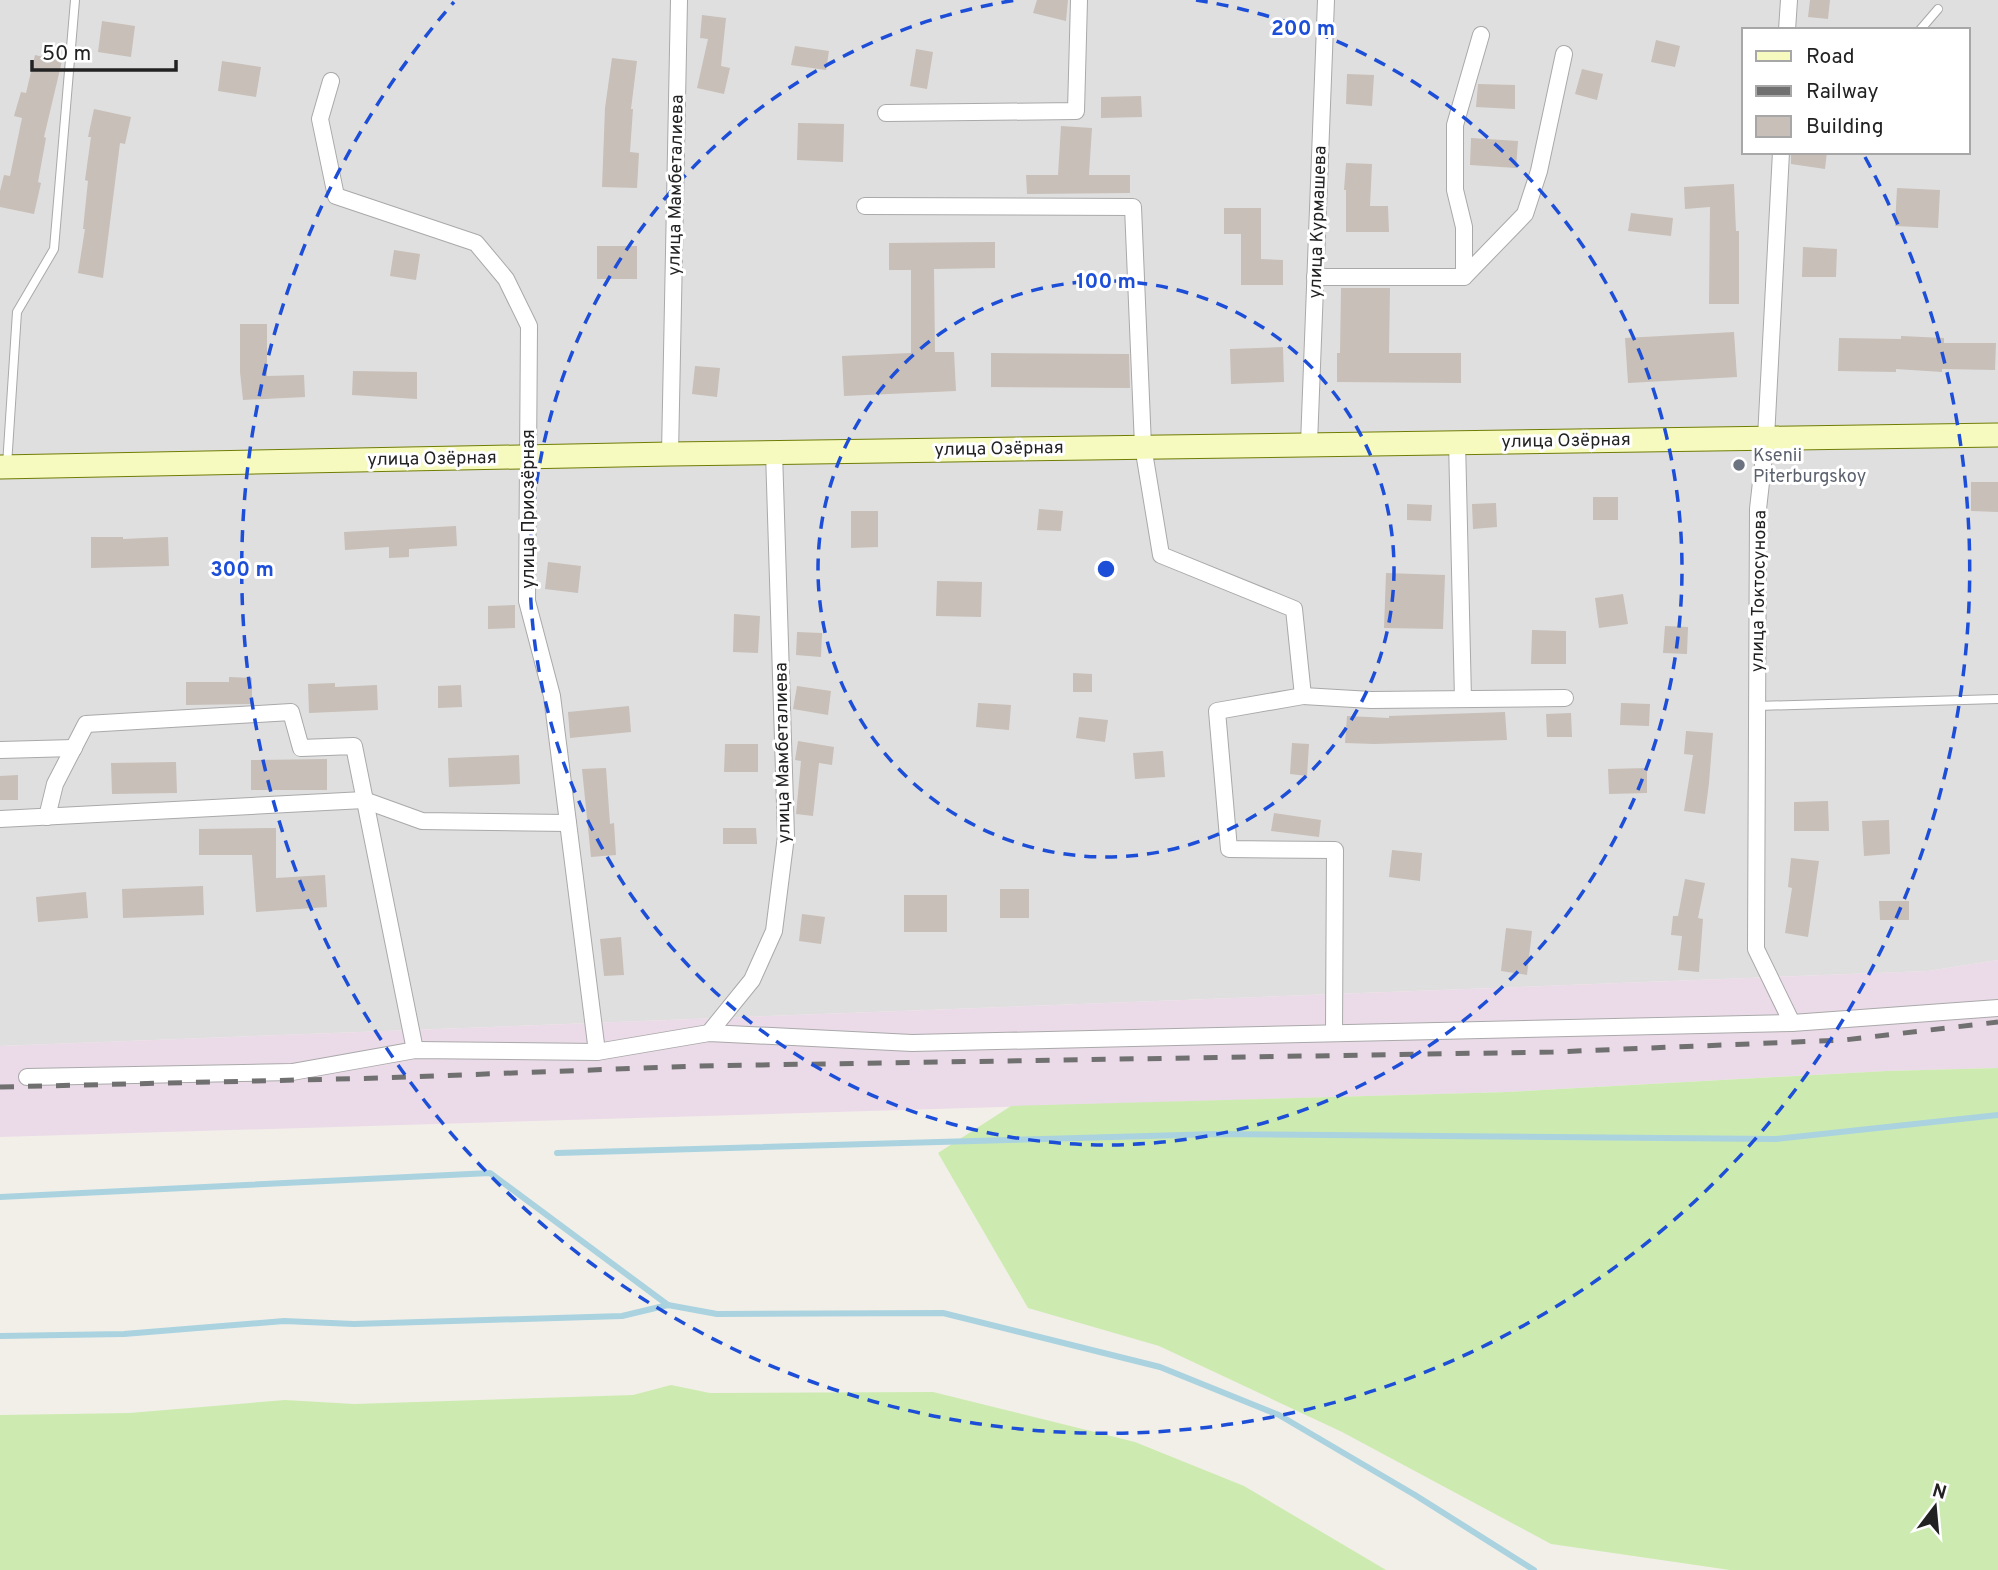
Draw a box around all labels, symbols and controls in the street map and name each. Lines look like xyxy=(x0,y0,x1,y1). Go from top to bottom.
text: 200 m xyxy=(1271,16,1335,43)
scale bar xyxy=(32,28,175,72)
legend xyxy=(1742,28,1970,154)
text: 50 m xyxy=(42,41,91,68)
text: Road xyxy=(1806,44,1855,71)
text: Railway xyxy=(1806,79,1879,106)
street label: улица Мамбеталиева xyxy=(663,94,690,276)
text: Building xyxy=(1806,114,1884,141)
street label: улица Курмашева xyxy=(1304,145,1333,299)
text: 100 m xyxy=(1076,269,1136,296)
street label: улица Приозёрная xyxy=(518,429,541,589)
street label: улица Озёрная xyxy=(1501,429,1631,454)
street label: улица Озёрная xyxy=(934,437,1064,462)
place label: Ksenii Piterburgskoy xyxy=(1753,445,1866,489)
street label: улица Озёрная xyxy=(367,447,497,472)
marker: Ksenii Piterburgskoy xyxy=(1731,457,1747,473)
street label: улица Токтосунова xyxy=(1747,510,1772,672)
text: 300 m xyxy=(210,557,274,584)
centre of rings xyxy=(1094,557,1118,581)
street label: улица Мамбеталиева xyxy=(770,662,797,844)
north arrow xyxy=(1900,1472,1970,1542)
text: N xyxy=(1929,1479,1949,1506)

